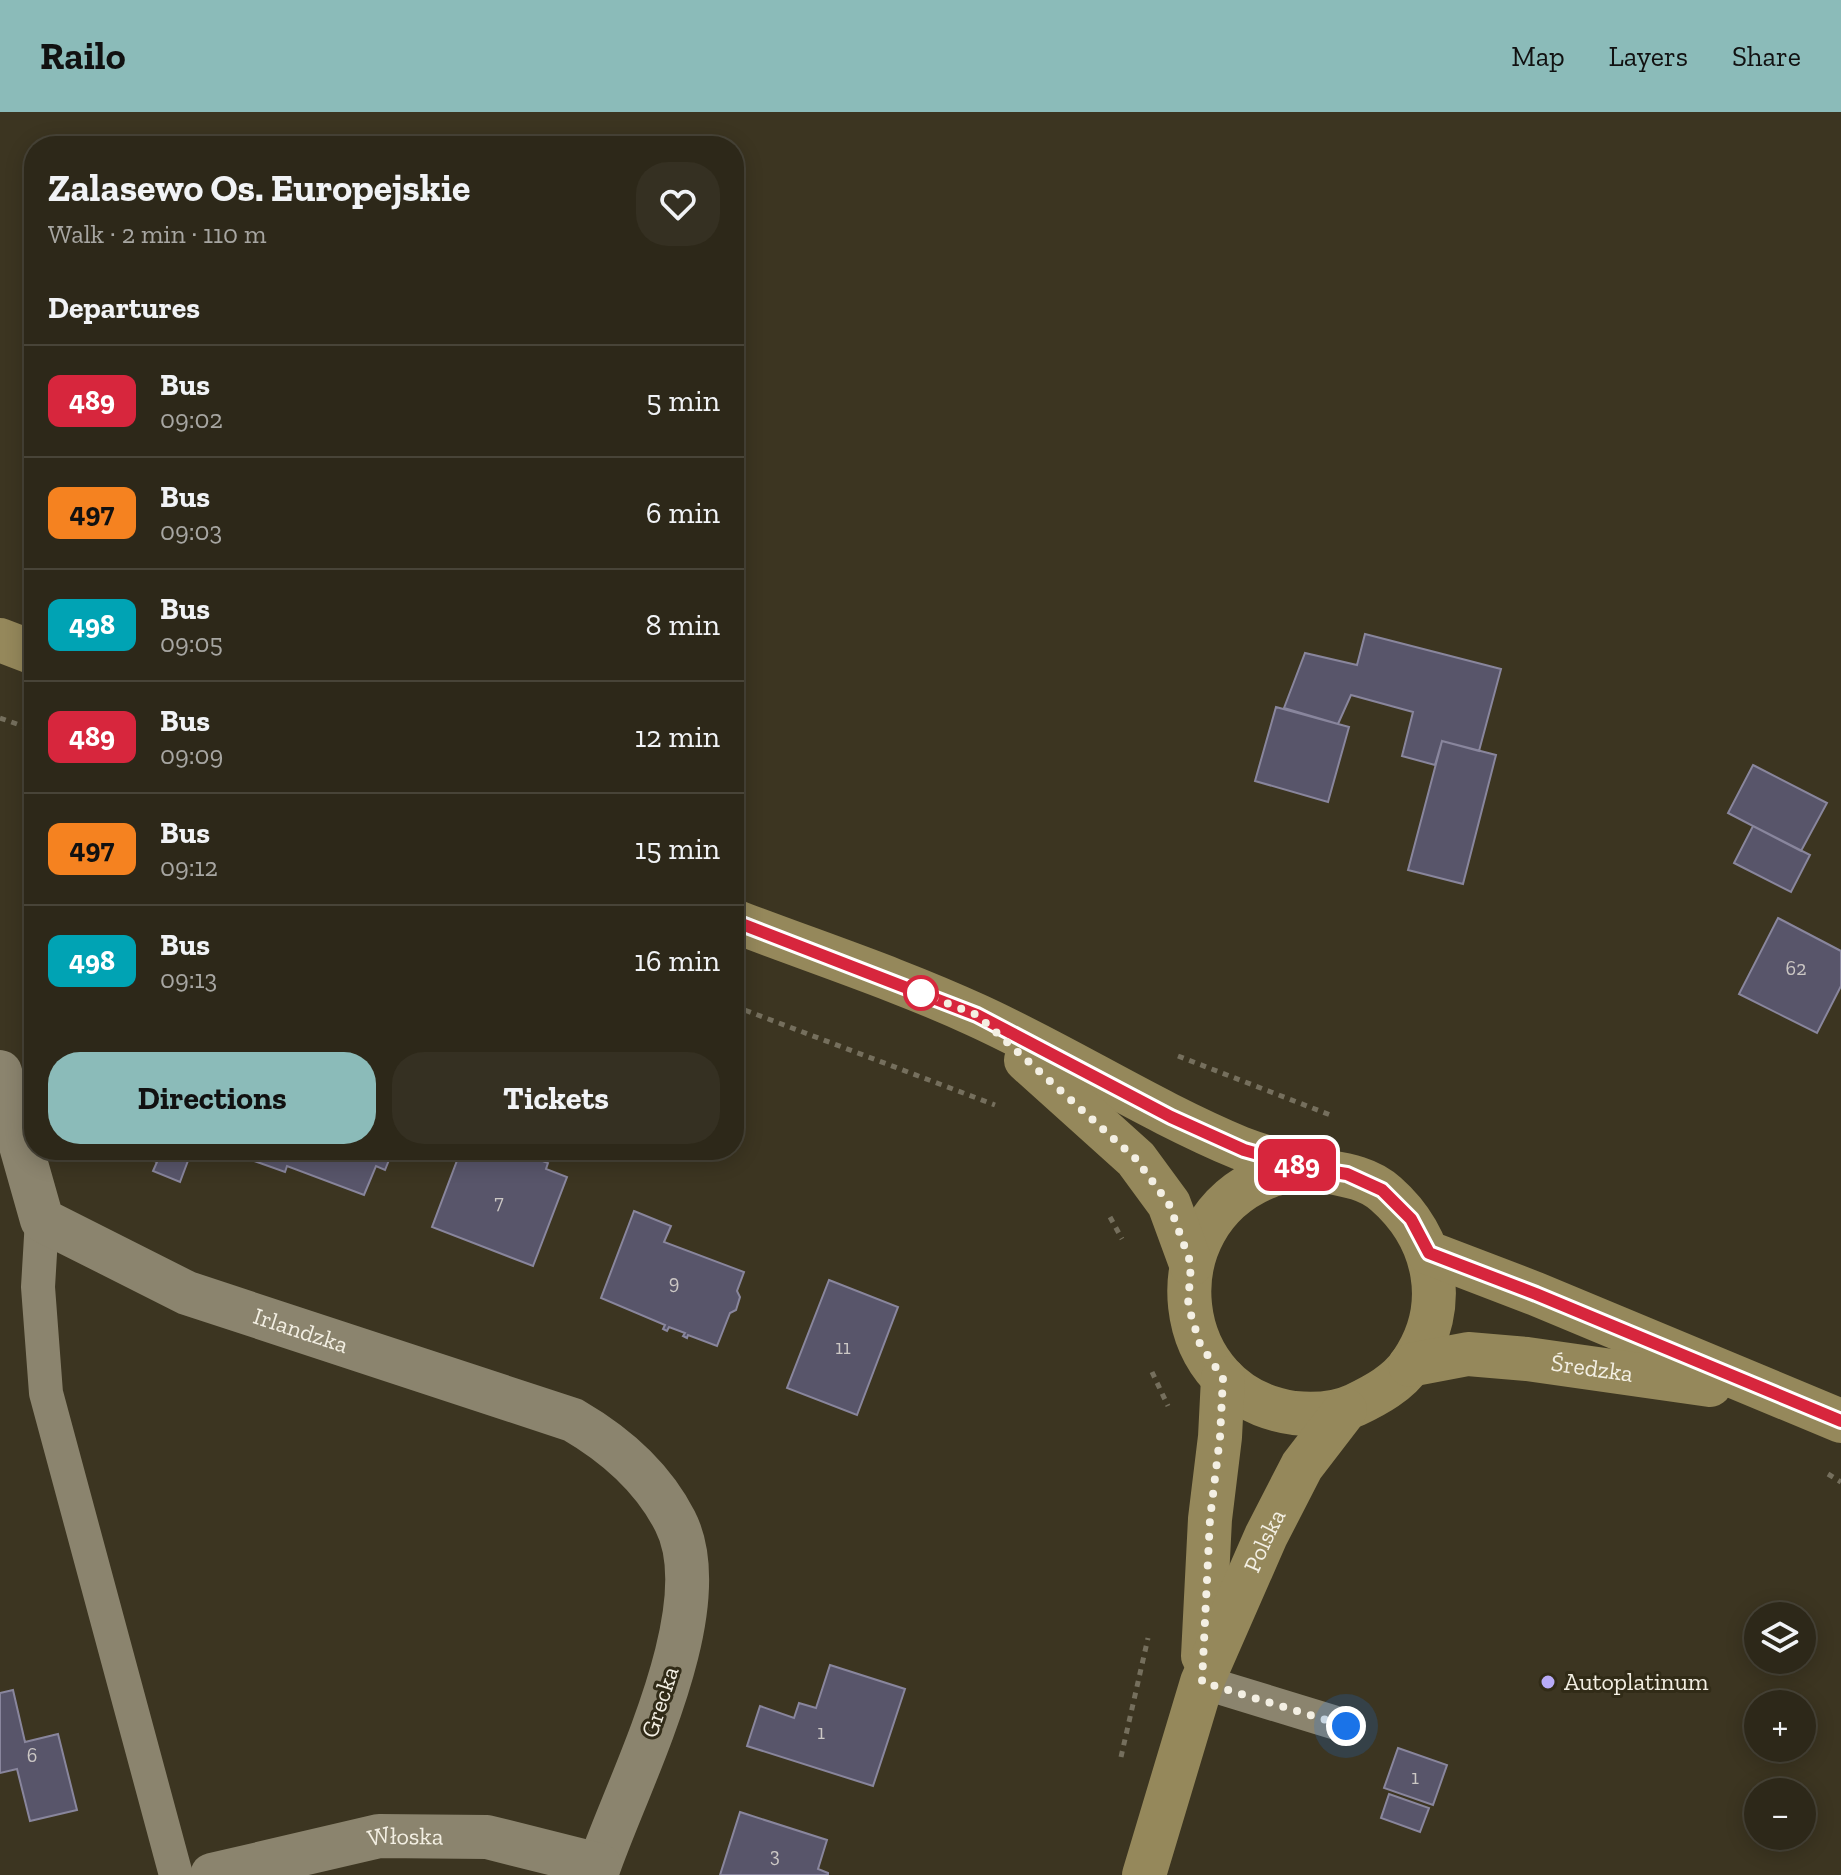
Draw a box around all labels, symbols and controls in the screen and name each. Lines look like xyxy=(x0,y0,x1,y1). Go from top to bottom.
text: Railo xyxy=(40,33,126,79)
text: Map xyxy=(1511,40,1565,73)
text: Layers xyxy=(1609,40,1688,73)
text: Share xyxy=(1732,40,1801,73)
button: heart xyxy=(636,162,720,246)
text: Zalasewo Os. Europejskie xyxy=(48,165,470,211)
text: Walk · 2 min · 110 m xyxy=(48,218,266,250)
text: Departures xyxy=(48,290,200,326)
text: Bus xyxy=(160,367,210,403)
text: 5 min xyxy=(646,383,720,419)
text: 489 xyxy=(69,384,115,417)
text: 09:02 xyxy=(160,403,223,435)
text: Bus xyxy=(160,479,210,515)
text: 6 min xyxy=(646,495,720,531)
text: 497 xyxy=(70,496,114,529)
text: 09:03 xyxy=(160,515,222,547)
text: Bus xyxy=(160,591,210,627)
text: 8 min xyxy=(646,607,720,643)
text: 498 xyxy=(69,608,115,641)
text: 09:05 xyxy=(160,627,223,659)
text: Bus xyxy=(160,703,210,739)
text: 12 min xyxy=(635,719,720,755)
text: 489 xyxy=(69,720,115,753)
text: 09:09 xyxy=(160,739,223,771)
text: Bus xyxy=(160,815,210,851)
text: 15 min xyxy=(635,831,720,867)
text: 497 xyxy=(70,832,114,865)
text: 09:12 xyxy=(160,851,218,883)
text: Bus xyxy=(160,927,210,963)
text: 16 min xyxy=(634,943,720,979)
text: 498 xyxy=(69,944,115,977)
house number: 62 xyxy=(1786,956,1806,980)
text: 09:13 xyxy=(160,963,217,995)
unlabelled marker xyxy=(904,976,938,1010)
button: Directions xyxy=(48,1052,376,1144)
button: Tickets xyxy=(392,1052,720,1144)
line badge: 489 xyxy=(1251,1139,1343,1191)
text: 489 xyxy=(1274,1148,1320,1181)
house number: 7 xyxy=(494,1190,504,1214)
house number: 9 xyxy=(669,1270,679,1294)
street label: Irlandzka xyxy=(250,1301,352,1359)
house number: 11 xyxy=(835,1335,851,1359)
street label: Średzka xyxy=(1549,1348,1635,1388)
street label: Polska xyxy=(1237,1504,1292,1577)
map controls xyxy=(1744,1602,1816,1850)
button: layers xyxy=(1744,1602,1816,1674)
street label: Grecka xyxy=(634,1662,685,1741)
place label: Autoplatinum xyxy=(1564,1667,1709,1696)
marker: Autoplatinum xyxy=(1539,1673,1557,1691)
button: + xyxy=(1744,1690,1816,1762)
your location xyxy=(1326,1706,1366,1746)
house number: 1 xyxy=(817,1720,825,1744)
house number: 6 xyxy=(27,1743,37,1767)
house number: 1 xyxy=(1411,1765,1419,1789)
button: − xyxy=(1744,1778,1816,1850)
street label: Włoska xyxy=(364,1819,444,1852)
house number: 3 xyxy=(770,1843,780,1867)

